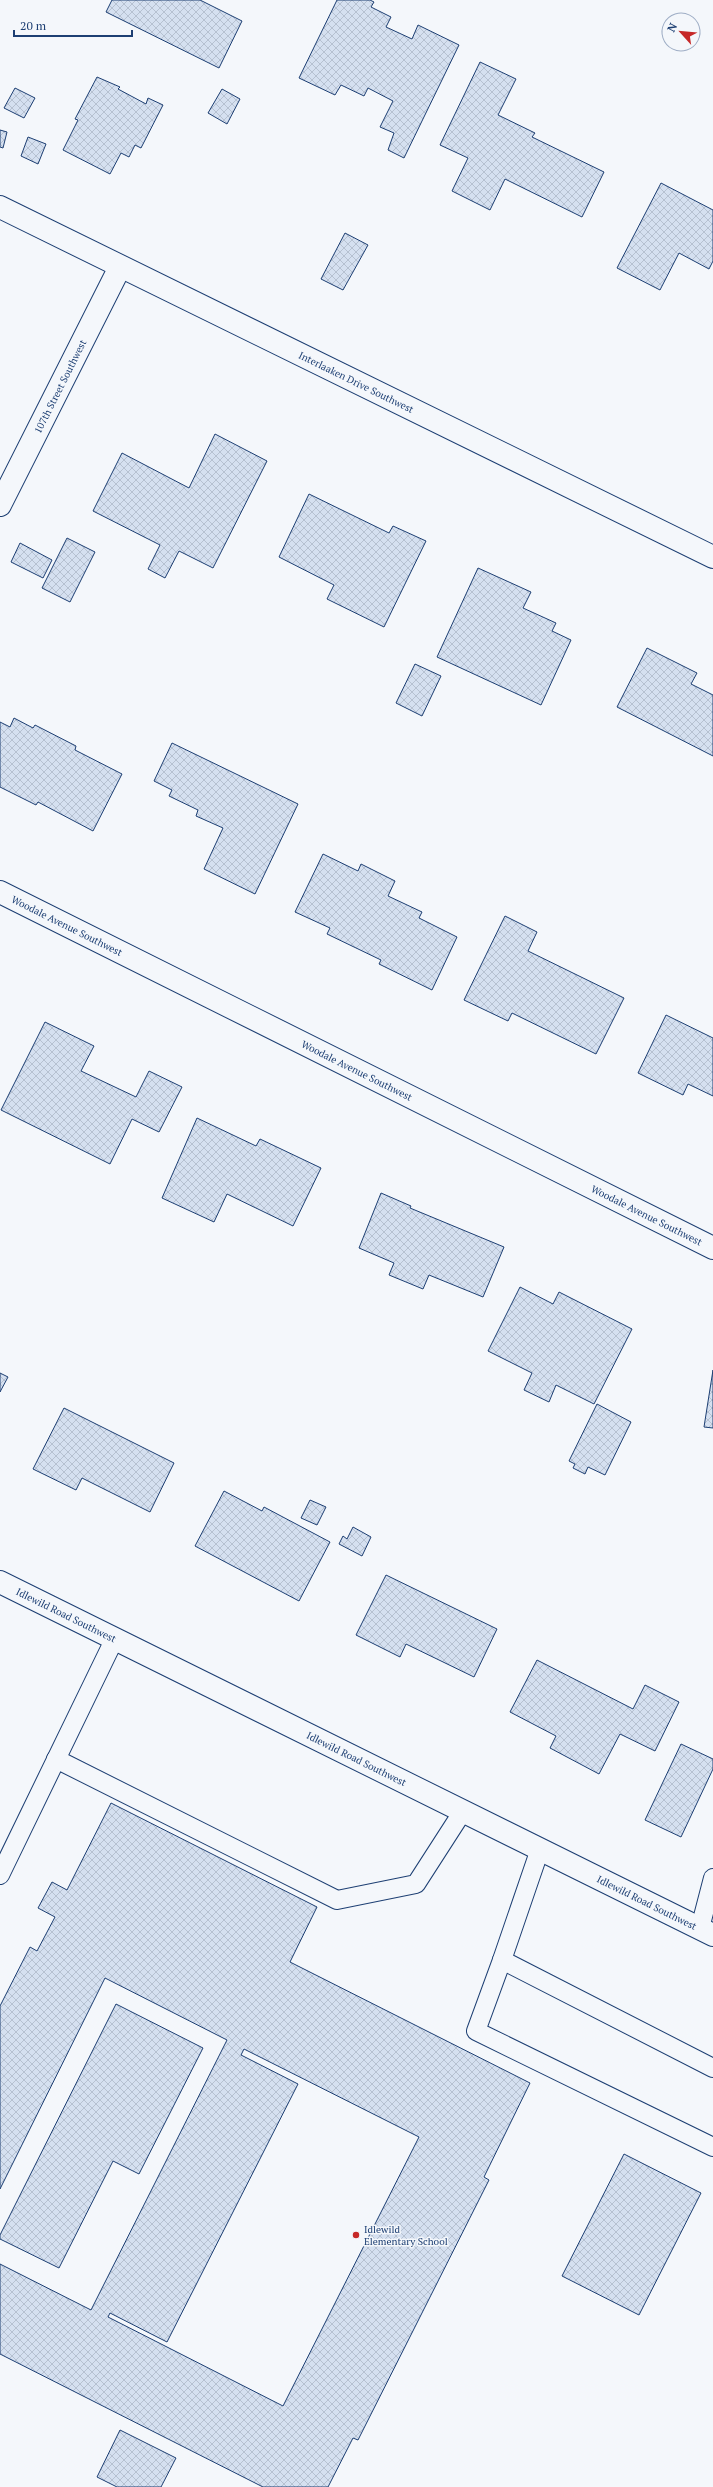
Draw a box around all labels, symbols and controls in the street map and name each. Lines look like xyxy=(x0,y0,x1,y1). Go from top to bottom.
scale bar xyxy=(14,12,132,38)
north arrow xyxy=(661,12,701,52)
text: 20 m xyxy=(20,18,47,33)
text: N xyxy=(664,20,681,34)
street label: 107th Street Southwest xyxy=(31,337,90,436)
street label: Interlaaken Drive Southwest xyxy=(297,349,416,416)
street label: Woodale Avenue Southwest xyxy=(9,893,125,959)
street label: Woodale Avenue Southwest xyxy=(299,1038,415,1104)
street label: Woodale Avenue Southwest xyxy=(589,1182,705,1249)
street label: Idlewild Road Southwest xyxy=(14,1585,118,1646)
street label: Idlewild Road Southwest xyxy=(304,1729,409,1789)
street label: Idlewild Road Southwest xyxy=(595,1873,699,1933)
place label: Idlewild Elementary School xyxy=(364,2223,448,2248)
marker: Idlewild Elementary School xyxy=(351,2230,361,2240)

